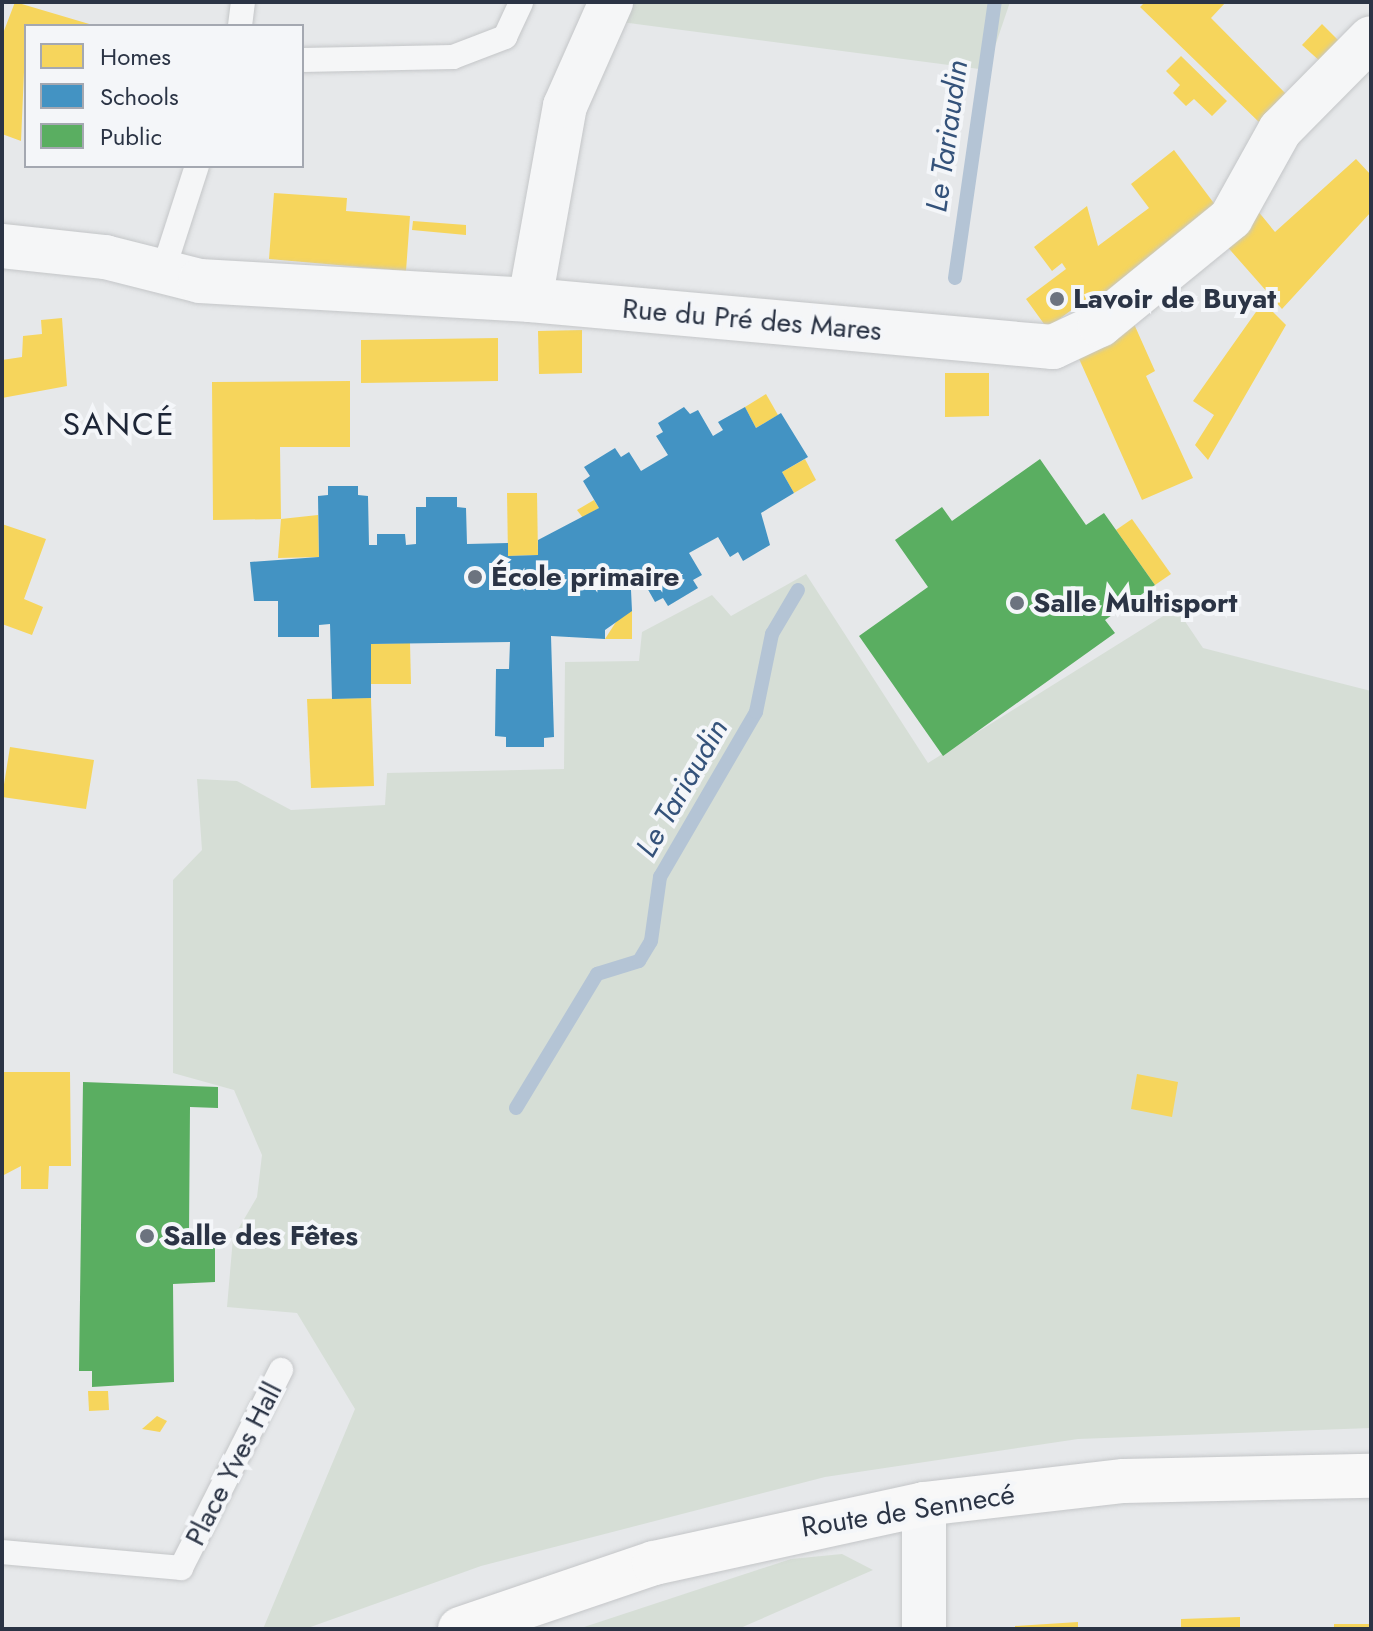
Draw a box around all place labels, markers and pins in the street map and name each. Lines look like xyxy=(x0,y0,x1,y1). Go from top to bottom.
place label: Lavoir de Buyat xyxy=(1073,282,1276,316)
marker: Lavoir de Buyat xyxy=(1048,290,1066,308)
place label: École primaire xyxy=(491,560,680,594)
marker: École primaire xyxy=(466,568,484,586)
place label: Salle Multisport xyxy=(1033,586,1237,620)
marker: Salle Multisport xyxy=(1008,594,1026,612)
place label: Salle des Fêtes xyxy=(163,1219,358,1253)
marker: Salle des Fêtes xyxy=(138,1227,156,1245)

